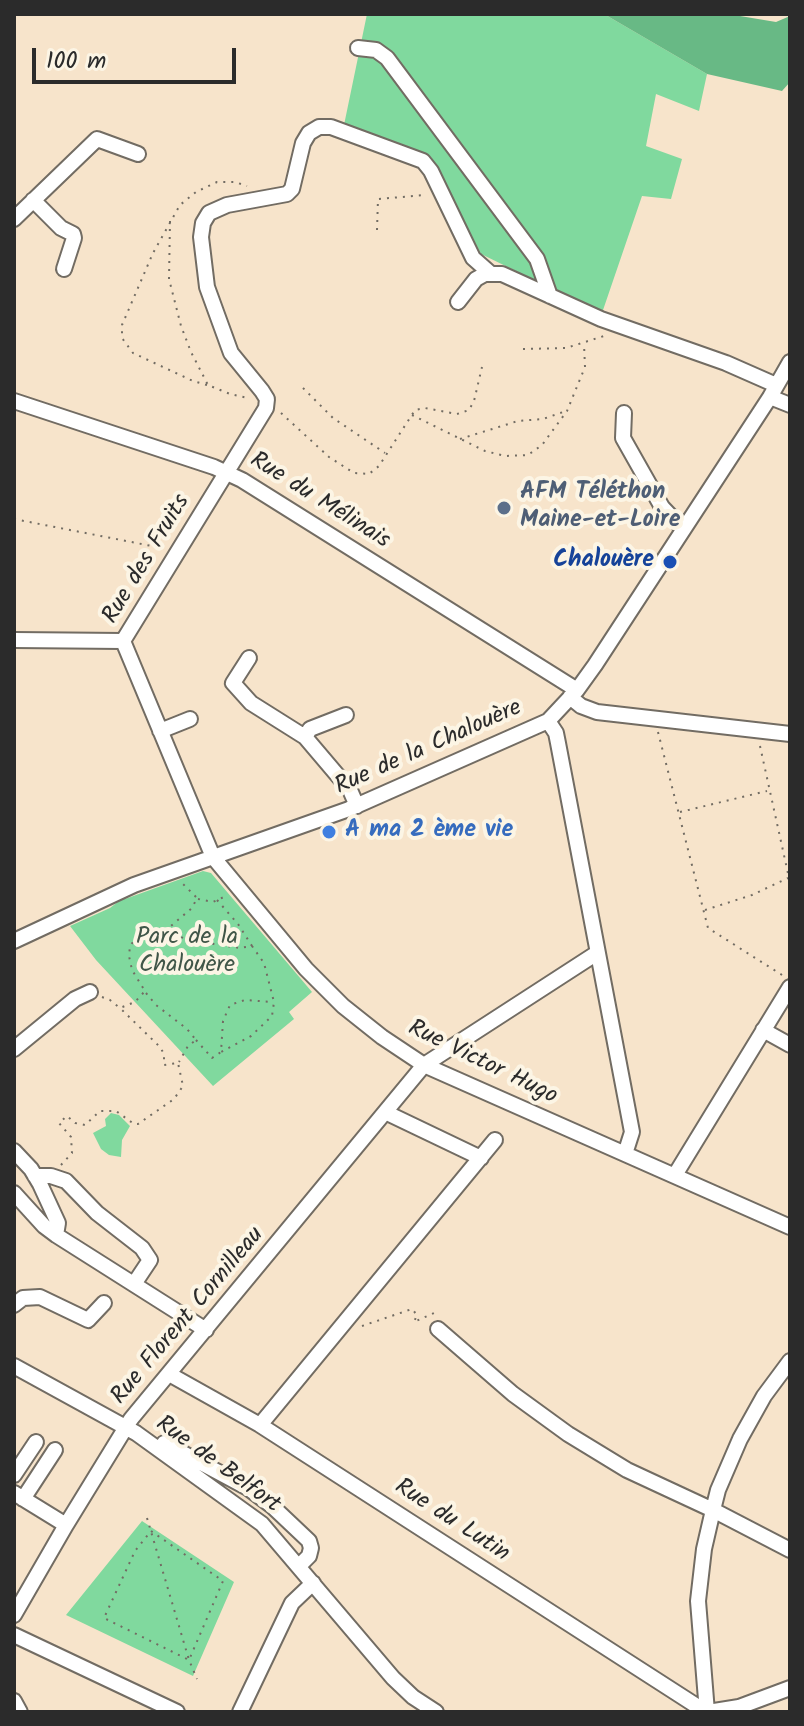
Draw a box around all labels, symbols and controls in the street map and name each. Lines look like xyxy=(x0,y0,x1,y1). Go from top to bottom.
scale bar xyxy=(36,32,240,82)
text: 100 m xyxy=(46,42,106,81)
street label: Rue du Mélinais xyxy=(243,447,395,557)
place label: AFM Téléthon Maine-et-Loire xyxy=(520,480,680,536)
street label: Rue des Fruits xyxy=(98,490,198,630)
marker: AFM Téléthon Maine-et-Loire xyxy=(495,499,513,517)
place label: Chalouère xyxy=(553,548,654,576)
marker: Chalouère xyxy=(661,553,679,571)
street label: Rue de la Chalouère xyxy=(331,695,527,803)
place label: A ma 2 ème vie xyxy=(345,818,513,846)
marker: A ma 2 ème vie xyxy=(320,823,338,841)
park label: Parc de la Chalouère xyxy=(136,925,238,981)
street label: Rue Victor Hugo xyxy=(403,1015,561,1113)
street label: Rue Florent Cornilleau xyxy=(106,1222,272,1412)
street label: Rue de Belfort xyxy=(149,1411,285,1521)
street label: Rue du Lutin xyxy=(388,1474,514,1570)

